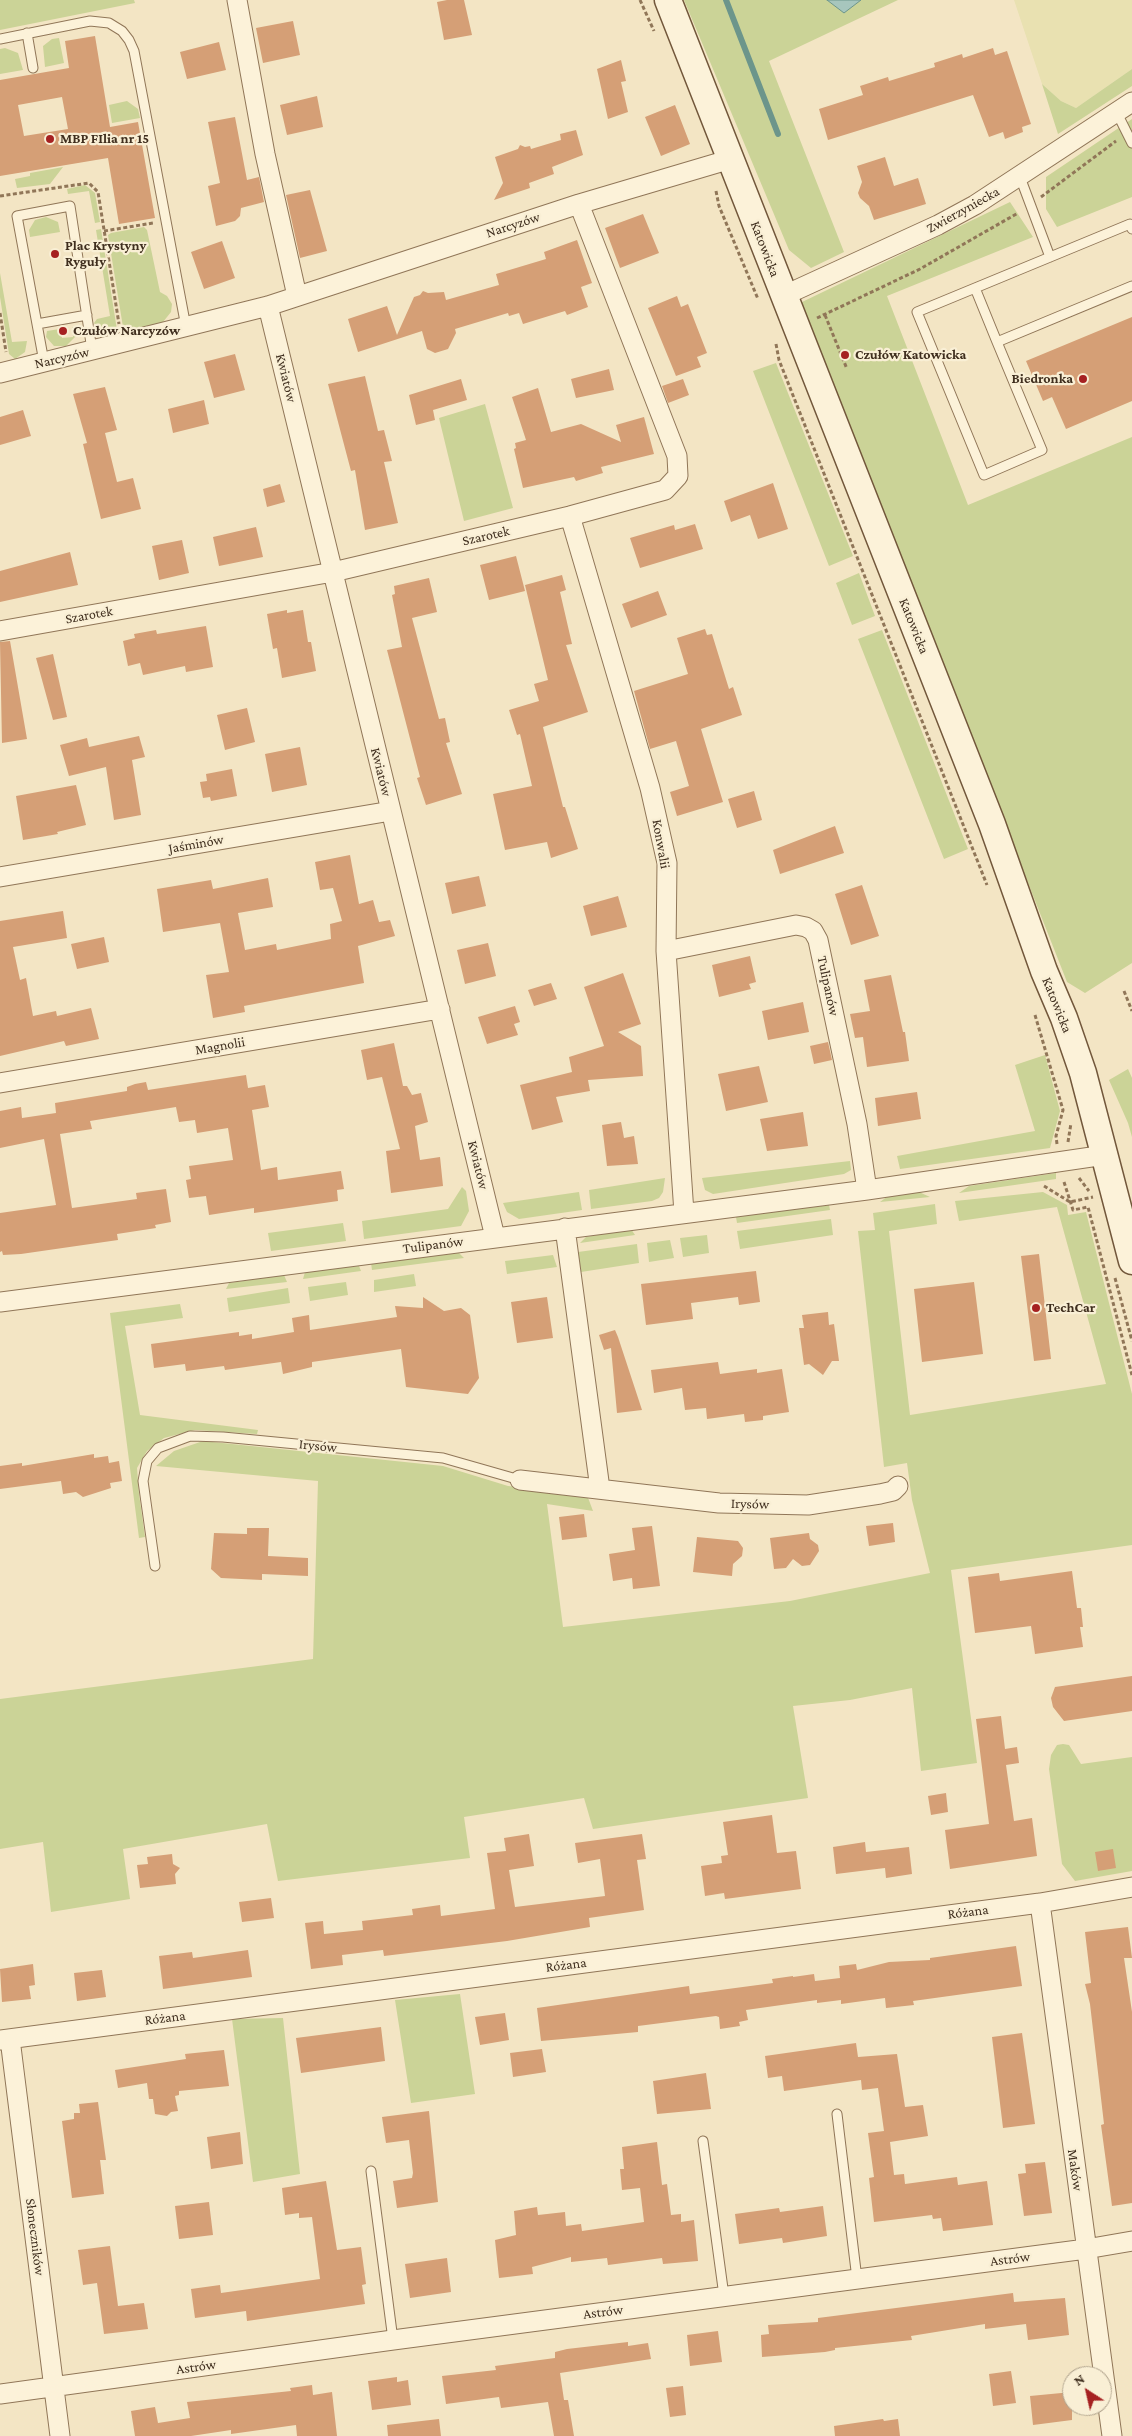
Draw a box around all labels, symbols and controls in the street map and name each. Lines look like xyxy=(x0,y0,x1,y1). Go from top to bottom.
place label: MBP FIlia nr 15 xyxy=(60,131,149,147)
marker: MBP FIlia nr 15 xyxy=(44,133,56,145)
street label: Zwierzyniecka xyxy=(924,183,1002,237)
street label: Narcyzów xyxy=(484,208,542,242)
street label: Katowicka xyxy=(747,219,783,279)
place label: Plac Krystyny Ryguły xyxy=(65,238,146,270)
marker: Plac Krystyny Ryguły xyxy=(49,248,61,260)
place label: Czułów Narcyzów xyxy=(73,323,180,339)
marker: Czułów Narcyzów xyxy=(57,325,69,337)
street label: Narcyzów xyxy=(33,344,91,372)
place label: Czułów Katowicka xyxy=(855,347,966,363)
marker: Czułów Katowicka xyxy=(839,349,851,361)
street label: Kwiatów xyxy=(272,352,300,404)
place label: Biedronka xyxy=(1012,371,1073,387)
marker: Biedronka xyxy=(1077,373,1089,385)
street label: Szarotek xyxy=(461,522,511,550)
street label: Katowicka xyxy=(895,596,933,656)
street label: Szarotek xyxy=(64,603,114,627)
street label: Kwiatów xyxy=(367,746,395,798)
street label: Konwalii xyxy=(648,818,674,870)
street label: Jaśminów xyxy=(167,831,225,857)
street label: Tulipanów xyxy=(813,954,843,1018)
street label: Katowicka xyxy=(1038,975,1076,1035)
street label: Magnolii xyxy=(194,1033,246,1059)
street label: Kwiatów xyxy=(464,1139,492,1191)
street label: Tulipanów xyxy=(402,1233,464,1257)
place label: TechCar xyxy=(1046,1300,1095,1316)
marker: TechCar xyxy=(1030,1302,1042,1314)
street label: Irysów xyxy=(298,1436,338,1456)
street label: Irysów xyxy=(731,1495,769,1513)
street label: Różana xyxy=(947,1901,989,1923)
street label: Różana xyxy=(545,1954,587,1976)
street label: Różana xyxy=(144,2007,186,2029)
street label: Maków xyxy=(1064,2148,1086,2192)
street label: Słoneczników xyxy=(22,2197,48,2277)
street label: Astrów xyxy=(989,2248,1031,2270)
street label: Astrów xyxy=(582,2301,624,2323)
street label: Astrów xyxy=(175,2356,217,2378)
north arrow xyxy=(1062,2366,1112,2416)
text: N xyxy=(1070,2370,1087,2389)

